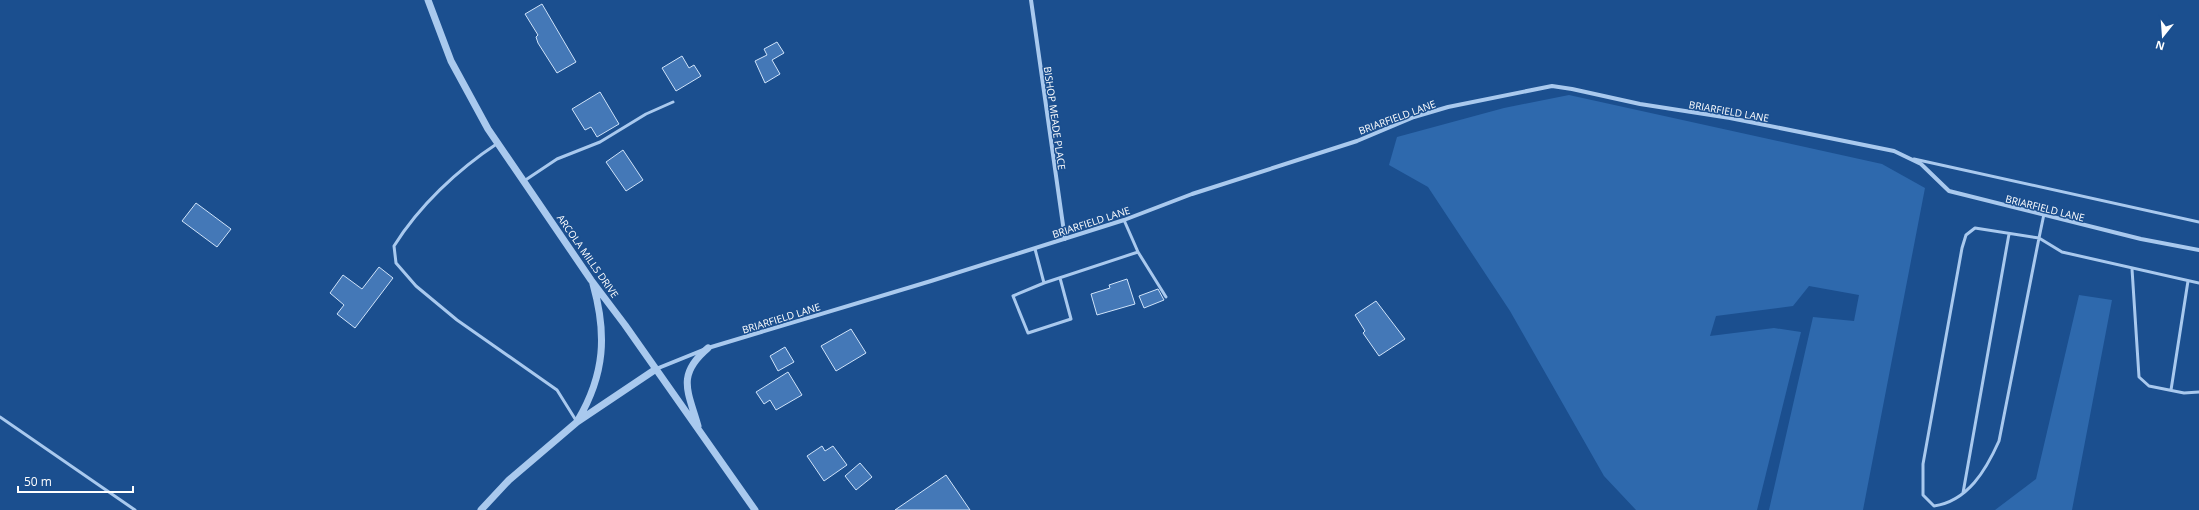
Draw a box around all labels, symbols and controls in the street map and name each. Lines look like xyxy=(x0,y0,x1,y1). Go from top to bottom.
north arrow xyxy=(2143,16,2183,56)
text: N xyxy=(2153,38,2166,55)
street label: BISHOP MEADE PLACE xyxy=(1041,65,1069,171)
street label: BRIARFIELD LANE xyxy=(1356,97,1438,137)
street label: BRIARFIELD LANE xyxy=(1688,97,1770,125)
street label: BRIARFIELD LANE xyxy=(2004,191,2086,225)
street label: BRIARFIELD LANE xyxy=(1050,203,1132,241)
street label: ARCOLA MILLS DRIVE xyxy=(554,212,622,300)
street label: BRIARFIELD LANE xyxy=(740,299,822,337)
scale bar xyxy=(18,468,133,494)
text: 50 m xyxy=(24,473,52,490)

